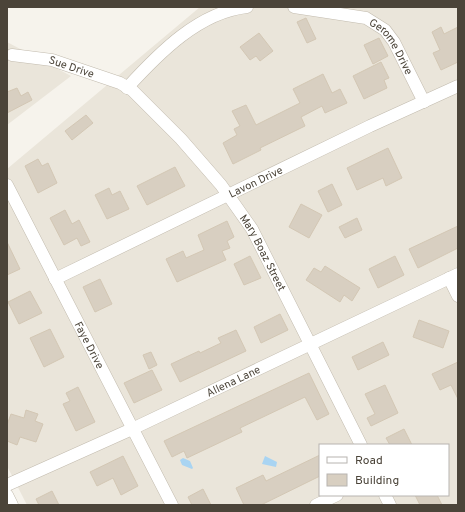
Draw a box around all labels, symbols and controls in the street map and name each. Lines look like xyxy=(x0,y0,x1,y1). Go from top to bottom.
street label: Gerome Drive xyxy=(366,16,415,77)
street label: Sue Drive xyxy=(47,53,96,82)
street label: Lavon Drive xyxy=(227,163,285,202)
street label: Mary Boaz Street xyxy=(236,212,288,294)
street label: Faye Drive xyxy=(71,319,107,372)
street label: Allena Lane xyxy=(204,363,263,401)
legend xyxy=(319,444,449,496)
text: Road xyxy=(355,453,383,469)
text: Building xyxy=(355,473,399,489)

